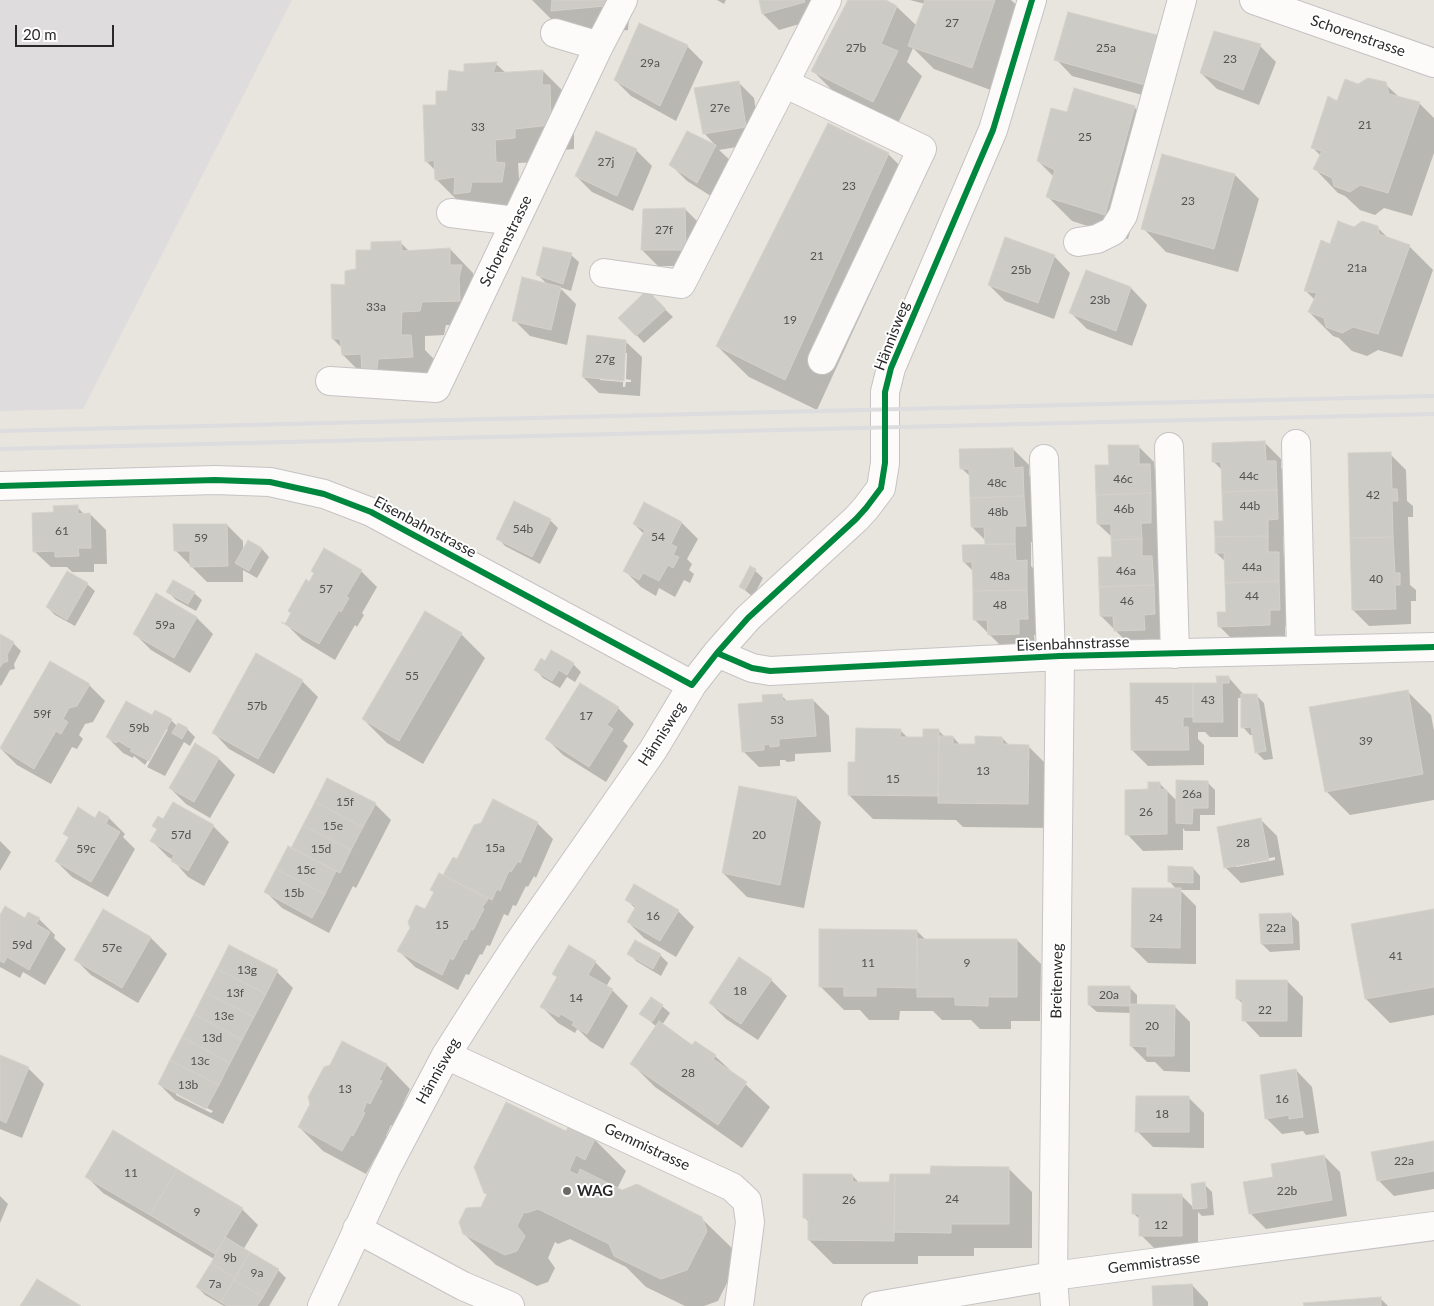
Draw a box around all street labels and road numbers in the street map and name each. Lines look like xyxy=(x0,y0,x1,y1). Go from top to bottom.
street label: Schorenstrasse xyxy=(1308,11,1408,61)
street label: Schorenstrasse xyxy=(476,192,536,290)
street label: Hännisweg xyxy=(871,299,913,373)
street label: Eisenbahnstrasse xyxy=(371,492,479,562)
street label: Eisenbahnstrasse xyxy=(1016,633,1130,655)
street label: Hännisweg xyxy=(635,699,689,769)
street label: Breitenweg xyxy=(1047,943,1067,1019)
street label: Hännisweg xyxy=(412,1035,464,1107)
street label: Gemmistrasse xyxy=(601,1119,693,1175)
street label: Gemmistrasse xyxy=(1107,1248,1201,1278)

